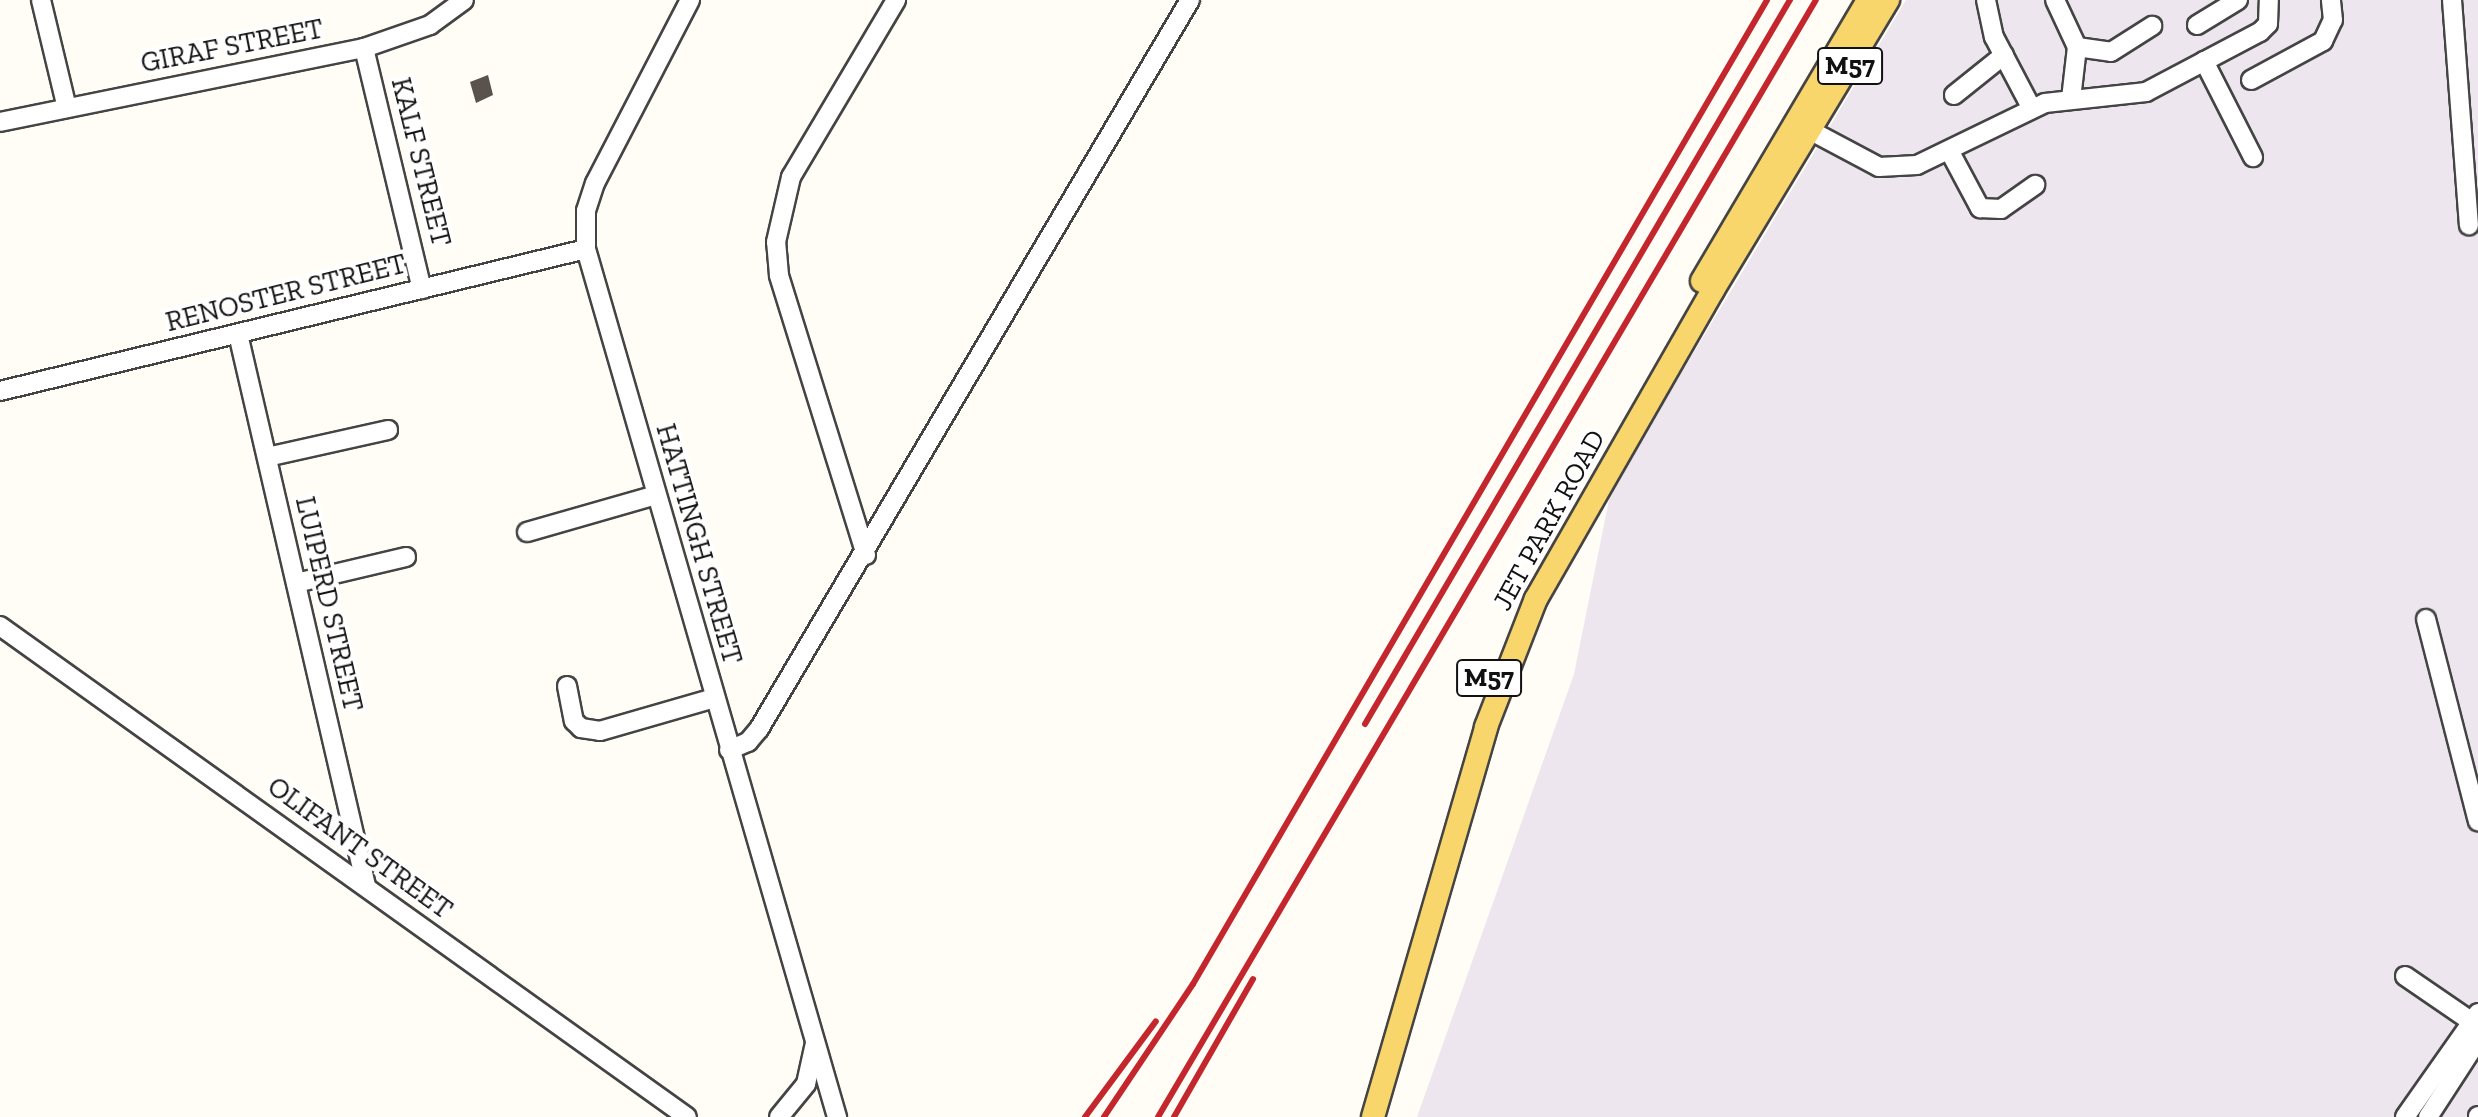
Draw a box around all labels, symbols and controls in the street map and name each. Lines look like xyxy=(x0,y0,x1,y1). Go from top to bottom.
street label: GIRAF STREET xyxy=(138,12,326,80)
road number: M57 xyxy=(1816,44,1884,88)
street label: KALF STREET xyxy=(384,74,458,250)
street label: RENOSTER STREET xyxy=(162,247,410,339)
street label: HATTINGH STREET xyxy=(649,420,749,668)
street label: JET PARK ROAD xyxy=(1485,424,1613,616)
street label: LUIPERD STREET xyxy=(288,493,370,715)
road number: M57 xyxy=(1455,656,1523,700)
street label: OLIFANT STREET xyxy=(261,769,459,927)

